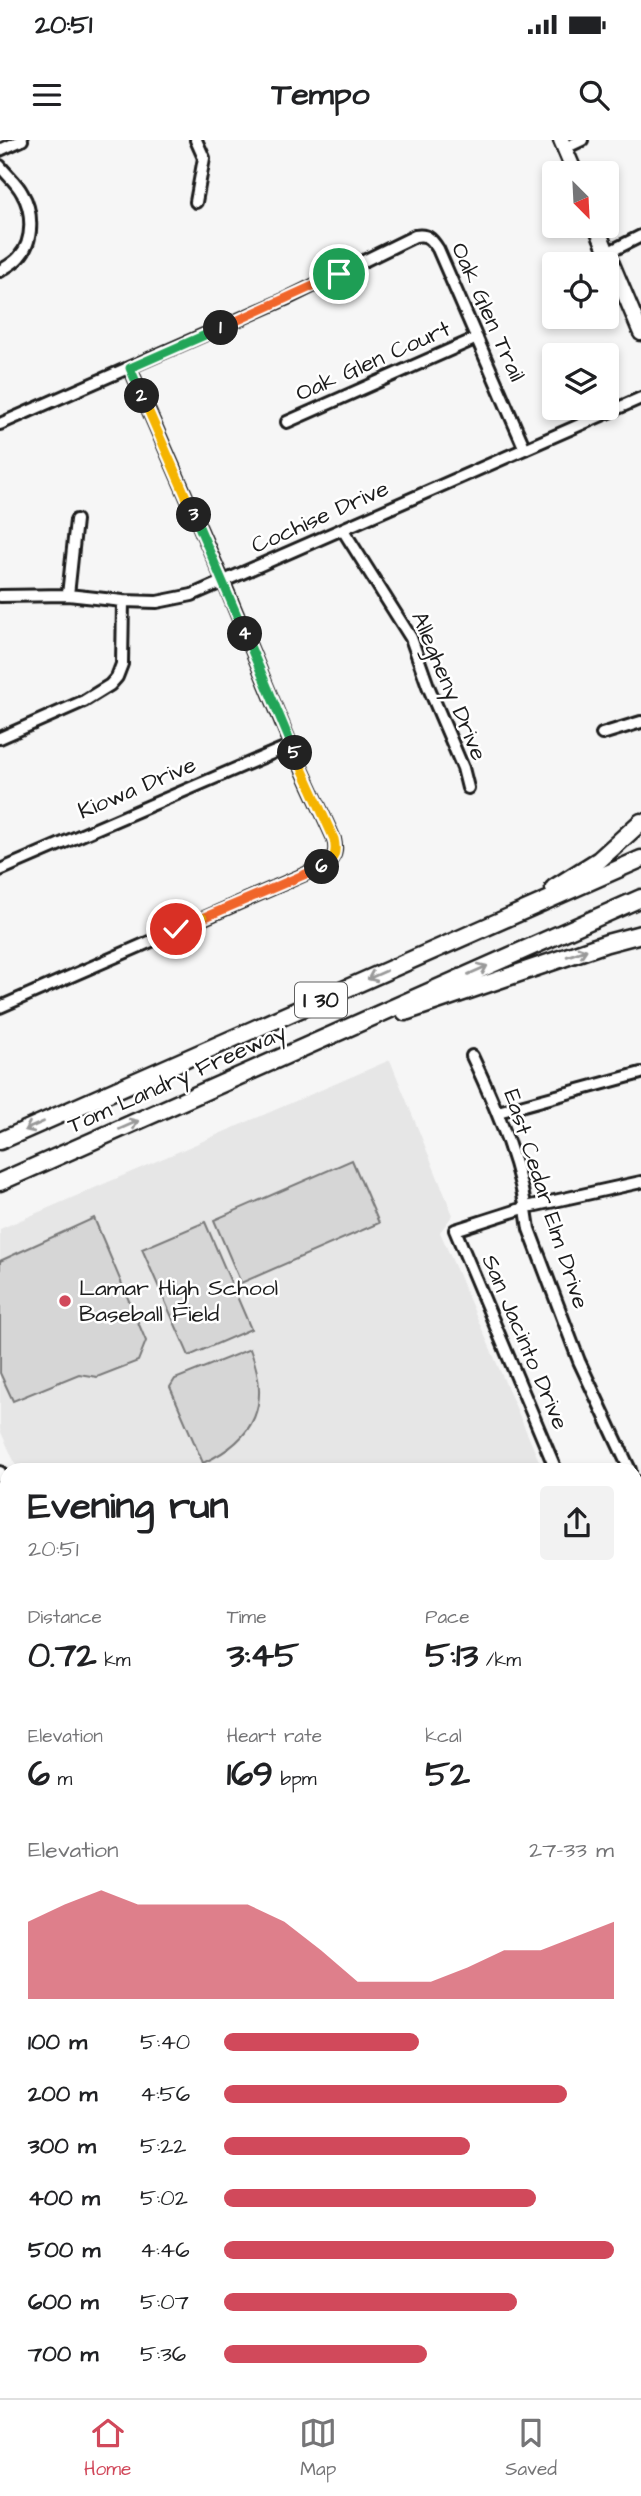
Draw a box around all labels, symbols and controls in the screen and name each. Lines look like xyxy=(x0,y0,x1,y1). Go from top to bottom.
text: 20:51 xyxy=(35,7,92,43)
text: Tempo xyxy=(272,72,369,117)
icon: menu xyxy=(28,76,66,114)
icon: search xyxy=(575,76,613,114)
north arrow xyxy=(542,161,620,238)
map controls xyxy=(542,161,619,420)
street label: Oak Glen Trail xyxy=(443,237,533,387)
pin xyxy=(309,244,369,304)
button: locate xyxy=(542,252,619,329)
icon: arrive xyxy=(320,255,358,293)
pin: 1 xyxy=(204,310,238,346)
street label: Oak Glen Court xyxy=(291,312,456,409)
text: 1 xyxy=(219,314,222,341)
button: layers xyxy=(542,343,619,420)
pin: 2 xyxy=(124,378,160,414)
text: 2 xyxy=(136,382,147,409)
street label: Cochise Drive xyxy=(246,472,394,562)
pin: 3 xyxy=(176,498,212,532)
text: 3 xyxy=(189,501,198,528)
street label: Allegheny Drive xyxy=(402,607,495,766)
pin: 4 xyxy=(228,616,262,652)
text: 4 xyxy=(238,620,251,647)
pin: 5 xyxy=(278,736,312,770)
text: 5 xyxy=(288,739,301,766)
street label: Kiowa Drive xyxy=(73,749,201,827)
pin: 6 xyxy=(304,850,340,884)
text: 6 xyxy=(316,853,327,880)
pin xyxy=(146,899,206,959)
icon: check xyxy=(157,910,195,948)
one-way arrow xyxy=(565,946,587,958)
one-way arrow xyxy=(467,963,488,976)
one-way arrow xyxy=(367,969,388,982)
road number: I 30 xyxy=(295,982,347,1018)
street label: Tom Landry Freeway xyxy=(63,1016,292,1143)
street label: East Cedar Elm Drive xyxy=(495,1085,597,1313)
one-way arrow xyxy=(118,1118,140,1131)
one-way arrow xyxy=(24,1120,45,1133)
street label: San Jacinto Drive xyxy=(474,1249,576,1435)
place label: Lamar High School Baseball Field xyxy=(79,1272,278,1330)
marker: Lamar High School Baseball Field xyxy=(57,1293,73,1309)
text: Evening run xyxy=(28,1481,229,1533)
button: share xyxy=(540,1486,614,1560)
text: 20:51 xyxy=(28,1533,79,1565)
text: Distance xyxy=(28,1604,102,1631)
text: Time xyxy=(227,1604,266,1631)
text: Pace xyxy=(425,1604,469,1631)
text: 0.72 xyxy=(28,1631,97,1680)
text: 3:45 xyxy=(227,1631,299,1680)
text: 5:13 xyxy=(425,1631,478,1680)
text: km xyxy=(97,1647,131,1674)
text: /km xyxy=(478,1647,521,1674)
text: Elevation xyxy=(28,1723,103,1750)
text: Heart rate xyxy=(227,1723,322,1750)
text: kcal xyxy=(425,1723,462,1750)
text: 6 xyxy=(28,1750,50,1799)
text: 169 xyxy=(227,1750,273,1799)
text: 52 xyxy=(425,1750,470,1799)
text: m xyxy=(50,1766,72,1793)
text: bpm xyxy=(273,1766,317,1793)
text: Elevation xyxy=(28,1834,119,1866)
text: 27–33 m xyxy=(529,1834,614,1866)
text: 100 m xyxy=(28,2026,87,2058)
text: 5:40 xyxy=(140,2026,190,2058)
text: 200 m xyxy=(28,2078,97,2110)
text: 4:56 xyxy=(140,2078,190,2110)
text: 300 m xyxy=(28,2130,96,2162)
text: 5:22 xyxy=(140,2130,186,2162)
text: 400 m xyxy=(28,2182,100,2214)
text: 5:02 xyxy=(140,2182,188,2214)
text: 500 m xyxy=(28,2234,100,2266)
text: 4:46 xyxy=(140,2234,190,2266)
text: 600 m xyxy=(28,2286,99,2318)
text: 5:07 xyxy=(140,2286,189,2318)
text: 700 m xyxy=(28,2338,98,2370)
text: 5:36 xyxy=(140,2338,186,2370)
tab: Home xyxy=(84,2414,131,2483)
tab: Map xyxy=(299,2414,337,2483)
tab: Saved xyxy=(505,2414,557,2483)

